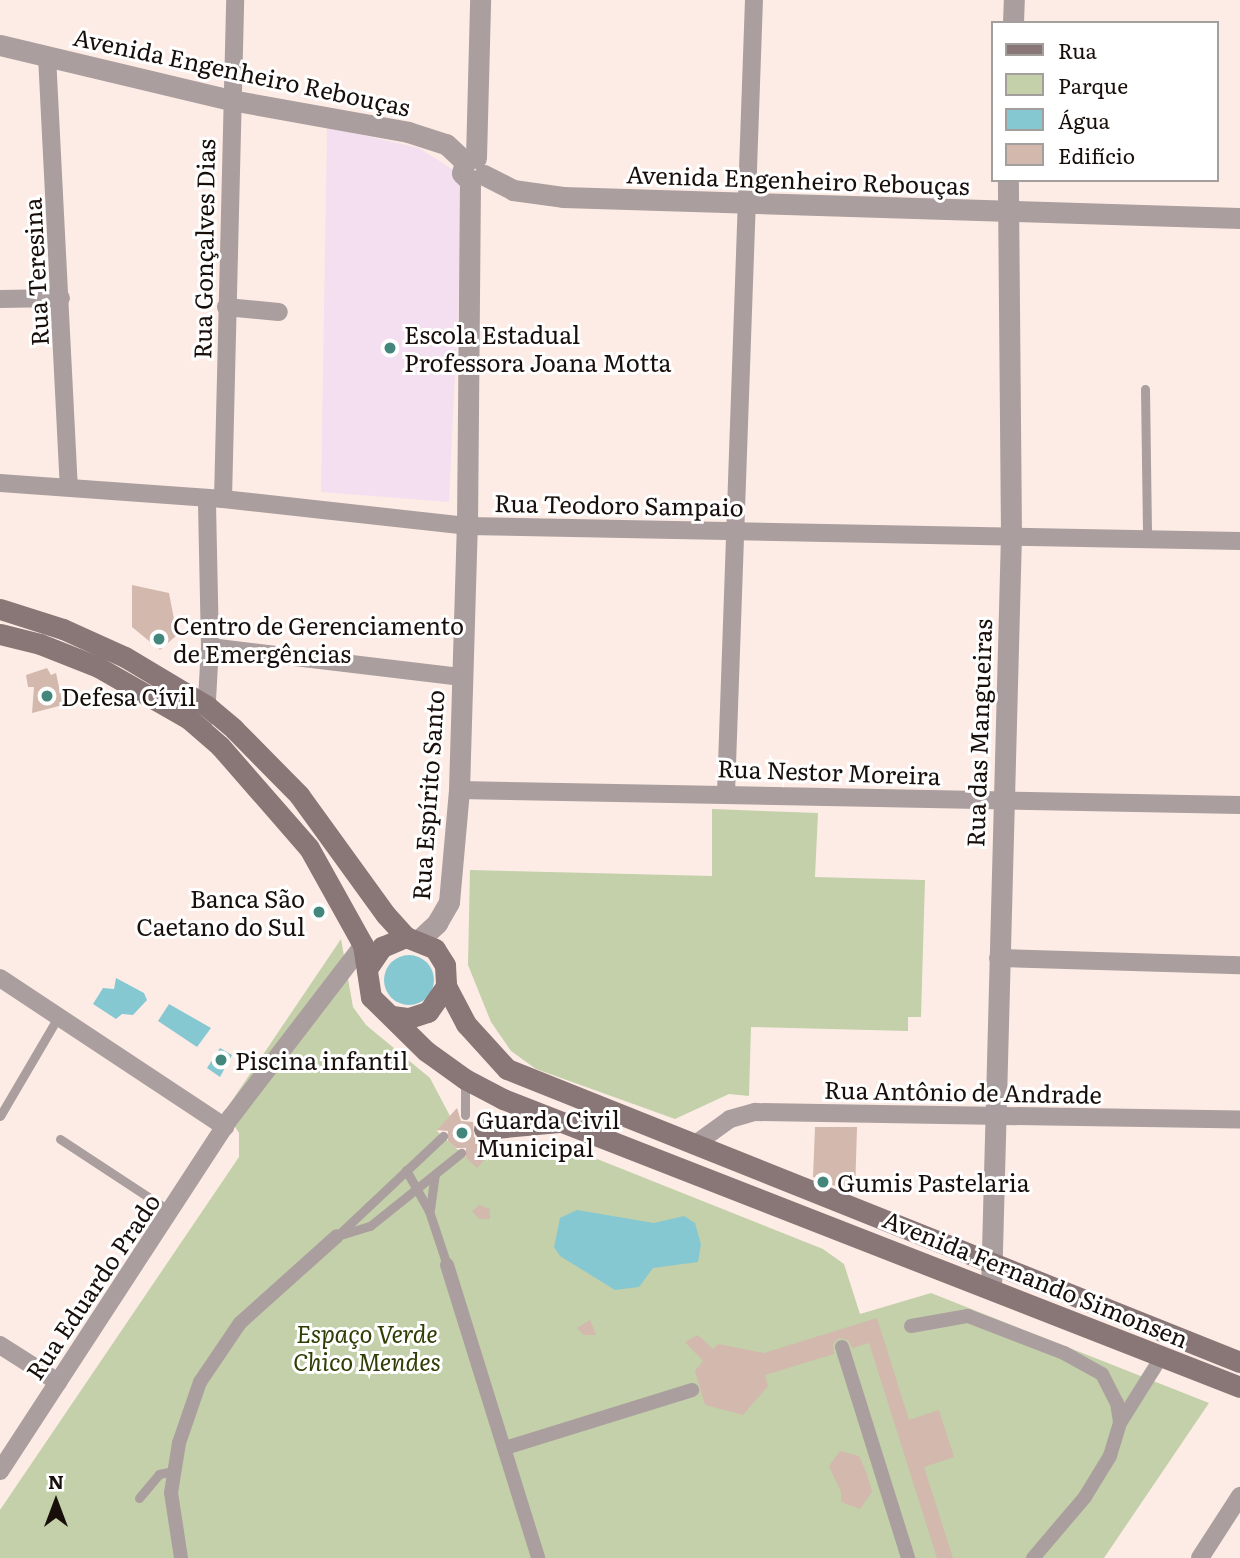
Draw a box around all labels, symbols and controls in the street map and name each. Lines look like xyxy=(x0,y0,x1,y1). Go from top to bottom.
street label: Avenida Engenheiro Rebouças xyxy=(71,21,413,121)
legend xyxy=(992,21,1219,182)
text: Rua xyxy=(1058,34,1097,65)
text: Parque xyxy=(1058,69,1128,100)
text: Água xyxy=(1058,104,1110,135)
street label: Rua Gonçalves Dias xyxy=(187,139,219,359)
text: Edifício xyxy=(1058,139,1135,170)
street label: Avenida Engenheiro Rebouças xyxy=(626,159,970,199)
street label: Rua Teresina xyxy=(17,197,53,347)
place label: Escola Estadual Professora Joana Motta xyxy=(404,320,672,376)
marker: Escola Estadual Professora Joana Motta xyxy=(382,340,398,356)
street label: Rua Teodoro Sampaio xyxy=(494,487,744,521)
place label: Centro de Gerenciamento de Emergências xyxy=(173,611,464,667)
street label: Rua das Mangueiras xyxy=(960,618,996,848)
marker: Centro de Gerenciamento de Emergências xyxy=(151,631,167,647)
place label: Defesa Cívil xyxy=(61,682,196,710)
marker: Defesa Cívil xyxy=(39,688,55,704)
street label: Rua Espírito Santo xyxy=(405,689,449,901)
street label: Rua Nestor Moreira xyxy=(717,753,941,789)
place label: Banca São Caetano do Sul xyxy=(136,884,305,940)
marker: Banca São Caetano do Sul xyxy=(311,904,327,920)
place label: Piscina infantil xyxy=(235,1046,408,1074)
marker: Piscina infantil xyxy=(213,1052,229,1068)
street label: Rua Antônio de Andrade xyxy=(824,1074,1102,1108)
place label: Guarda Civil Municipal xyxy=(476,1105,620,1161)
marker: Guarda Civil Municipal xyxy=(454,1125,470,1141)
place label: Gumis Pastelaria xyxy=(837,1168,1030,1196)
marker: Gumis Pastelaria xyxy=(815,1174,831,1190)
street label: Rua Eduardo Prado xyxy=(19,1187,165,1385)
street label: Avenida Fernando Simonsen xyxy=(879,1203,1193,1353)
park label: Espaço Verde Chico Mendes xyxy=(293,1319,441,1375)
north arrow xyxy=(21,1467,91,1537)
text: N xyxy=(48,1467,64,1495)

